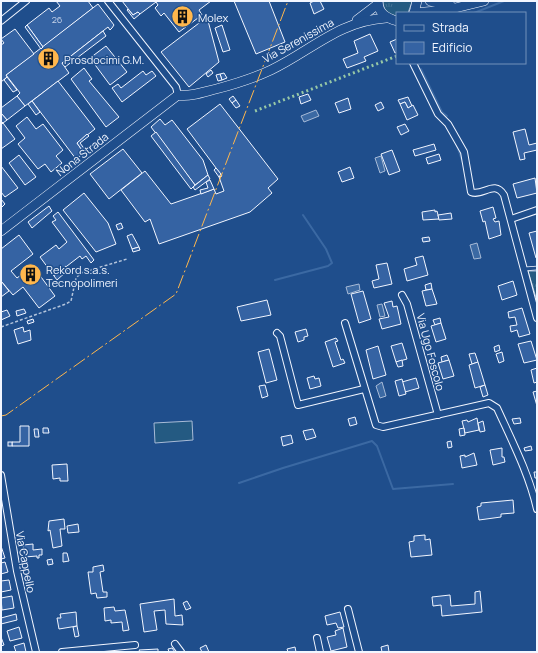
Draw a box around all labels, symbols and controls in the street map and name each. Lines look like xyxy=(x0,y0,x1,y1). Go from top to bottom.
building icon: Molex xyxy=(170,4,196,30)
place label: Molex xyxy=(198,10,229,25)
legend xyxy=(396,12,526,64)
house number: 26 xyxy=(52,13,63,26)
street label: Via Serenissima xyxy=(260,14,336,66)
text: Strada xyxy=(432,19,469,36)
text: Edificio xyxy=(432,39,472,56)
building icon: Prosdocimi G.M. xyxy=(35,46,61,72)
place label: Prosdocimi G.M. xyxy=(64,52,144,67)
street label: Nona Strada xyxy=(53,129,111,179)
building icon: Rekord s.a.s. Tecnopolimeri xyxy=(17,262,43,288)
place label: Rekord s.a.s. Tecnopolimeri xyxy=(46,262,118,290)
street label: Via Ugo Foscolo xyxy=(413,312,449,393)
street label: Via Cappello xyxy=(13,530,39,595)

